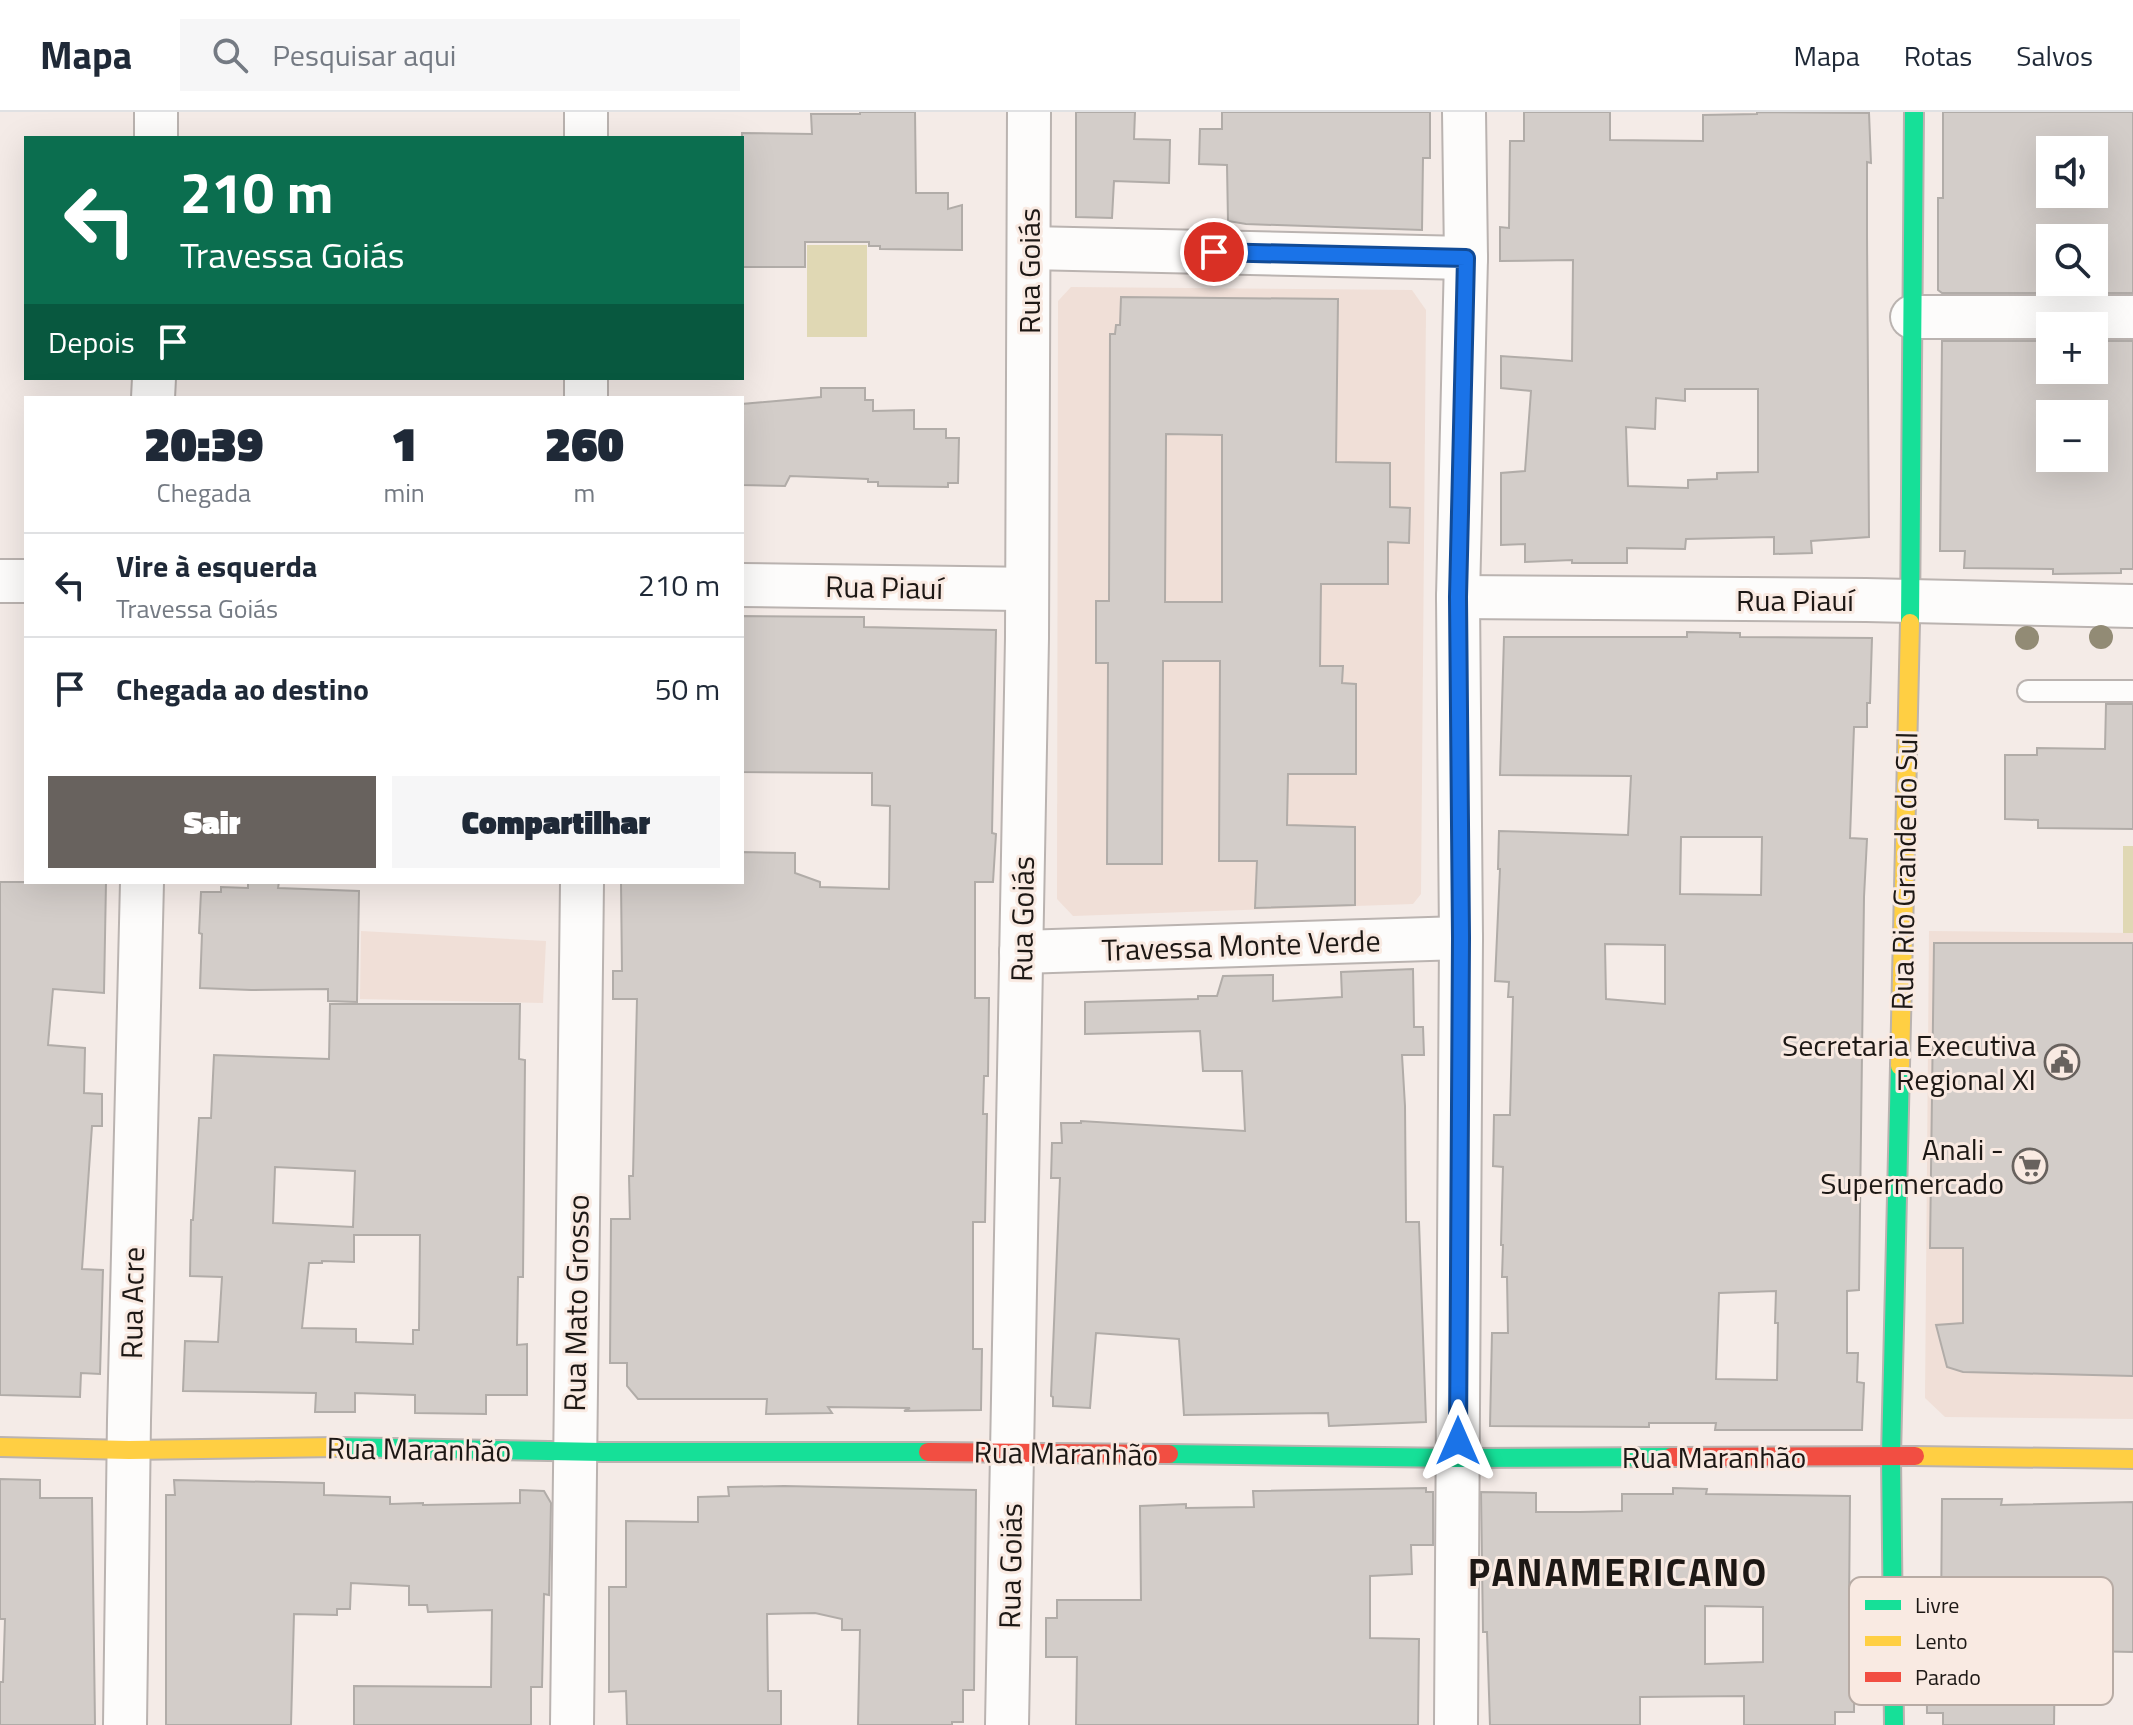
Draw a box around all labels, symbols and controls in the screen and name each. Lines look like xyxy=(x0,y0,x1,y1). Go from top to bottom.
search box xyxy=(180,19,740,91)
text: Mapa xyxy=(40,26,132,84)
text: Pesquisar aqui xyxy=(272,32,456,78)
icon: search xyxy=(208,33,252,77)
text: Mapa xyxy=(1793,34,1860,77)
text: Rotas xyxy=(1904,34,1972,77)
text: Salvos xyxy=(2016,34,2093,77)
map controls xyxy=(2036,136,2108,472)
button: sound xyxy=(2036,136,2108,208)
text: 210 m xyxy=(180,150,333,235)
icon: left xyxy=(48,168,152,272)
street label: Rua Goiás xyxy=(1006,208,1052,334)
pin xyxy=(1180,218,1248,286)
button: search xyxy=(2036,224,2108,296)
text: Travessa Goiás xyxy=(180,227,405,282)
icon: arrive xyxy=(1192,230,1236,274)
button: + xyxy=(2036,312,2108,384)
text: Depois xyxy=(48,319,135,365)
icon: arrive xyxy=(151,320,195,364)
button: − xyxy=(2036,400,2108,472)
text: 20:39 xyxy=(144,407,263,480)
text: 1 xyxy=(391,407,417,480)
text: 260 xyxy=(545,407,624,480)
text: Chegada xyxy=(157,473,251,512)
text: min xyxy=(383,473,425,512)
text: m xyxy=(574,473,595,512)
text: Vire à esquerda xyxy=(116,543,317,589)
text: 210 m xyxy=(638,562,720,608)
icon: left xyxy=(48,563,92,607)
street label: Rua Piauí xyxy=(825,563,946,611)
street label: Rua Piauí xyxy=(1736,577,1856,623)
text: Travessa Goiás xyxy=(116,589,278,628)
text: Chegada ao destino xyxy=(116,666,369,712)
text: 50 m xyxy=(655,666,720,712)
icon: arrive xyxy=(48,667,92,711)
street label: Rua Rio Grande do Sul xyxy=(1879,731,1929,1011)
button: Sair xyxy=(48,776,376,868)
button: Compartilhar xyxy=(392,776,720,868)
street label: Rua Goiás xyxy=(998,856,1046,982)
street label: Travessa Monte Verde xyxy=(1101,917,1381,973)
place label: Secretaria Executiva Regional XI xyxy=(1782,1022,2036,1102)
public building icon: Secretaria Executiva Regional XI xyxy=(2043,1043,2081,1081)
place label: Anali - Supermercado xyxy=(1820,1126,2004,1206)
supermarket icon: Anali - Supermercado xyxy=(2011,1147,2049,1185)
street label: Rua Mato Grosso xyxy=(551,1194,601,1412)
street label: Rua Acre xyxy=(108,1247,156,1359)
position arrow xyxy=(1416,1399,1500,1483)
street label: Rua Maranhão xyxy=(326,1424,512,1474)
street label: Rua Maranhão xyxy=(973,1428,1159,1478)
street label: Rua Maranhão xyxy=(1622,1434,1806,1480)
street label: Rua Goiás xyxy=(986,1503,1034,1629)
district label: PANAMERICANO xyxy=(1468,1543,1768,1601)
legend xyxy=(1849,1577,2113,1705)
text: Livre xyxy=(1915,1588,1959,1622)
text: Lento xyxy=(1915,1624,1968,1658)
text: Parado xyxy=(1915,1660,1981,1694)

